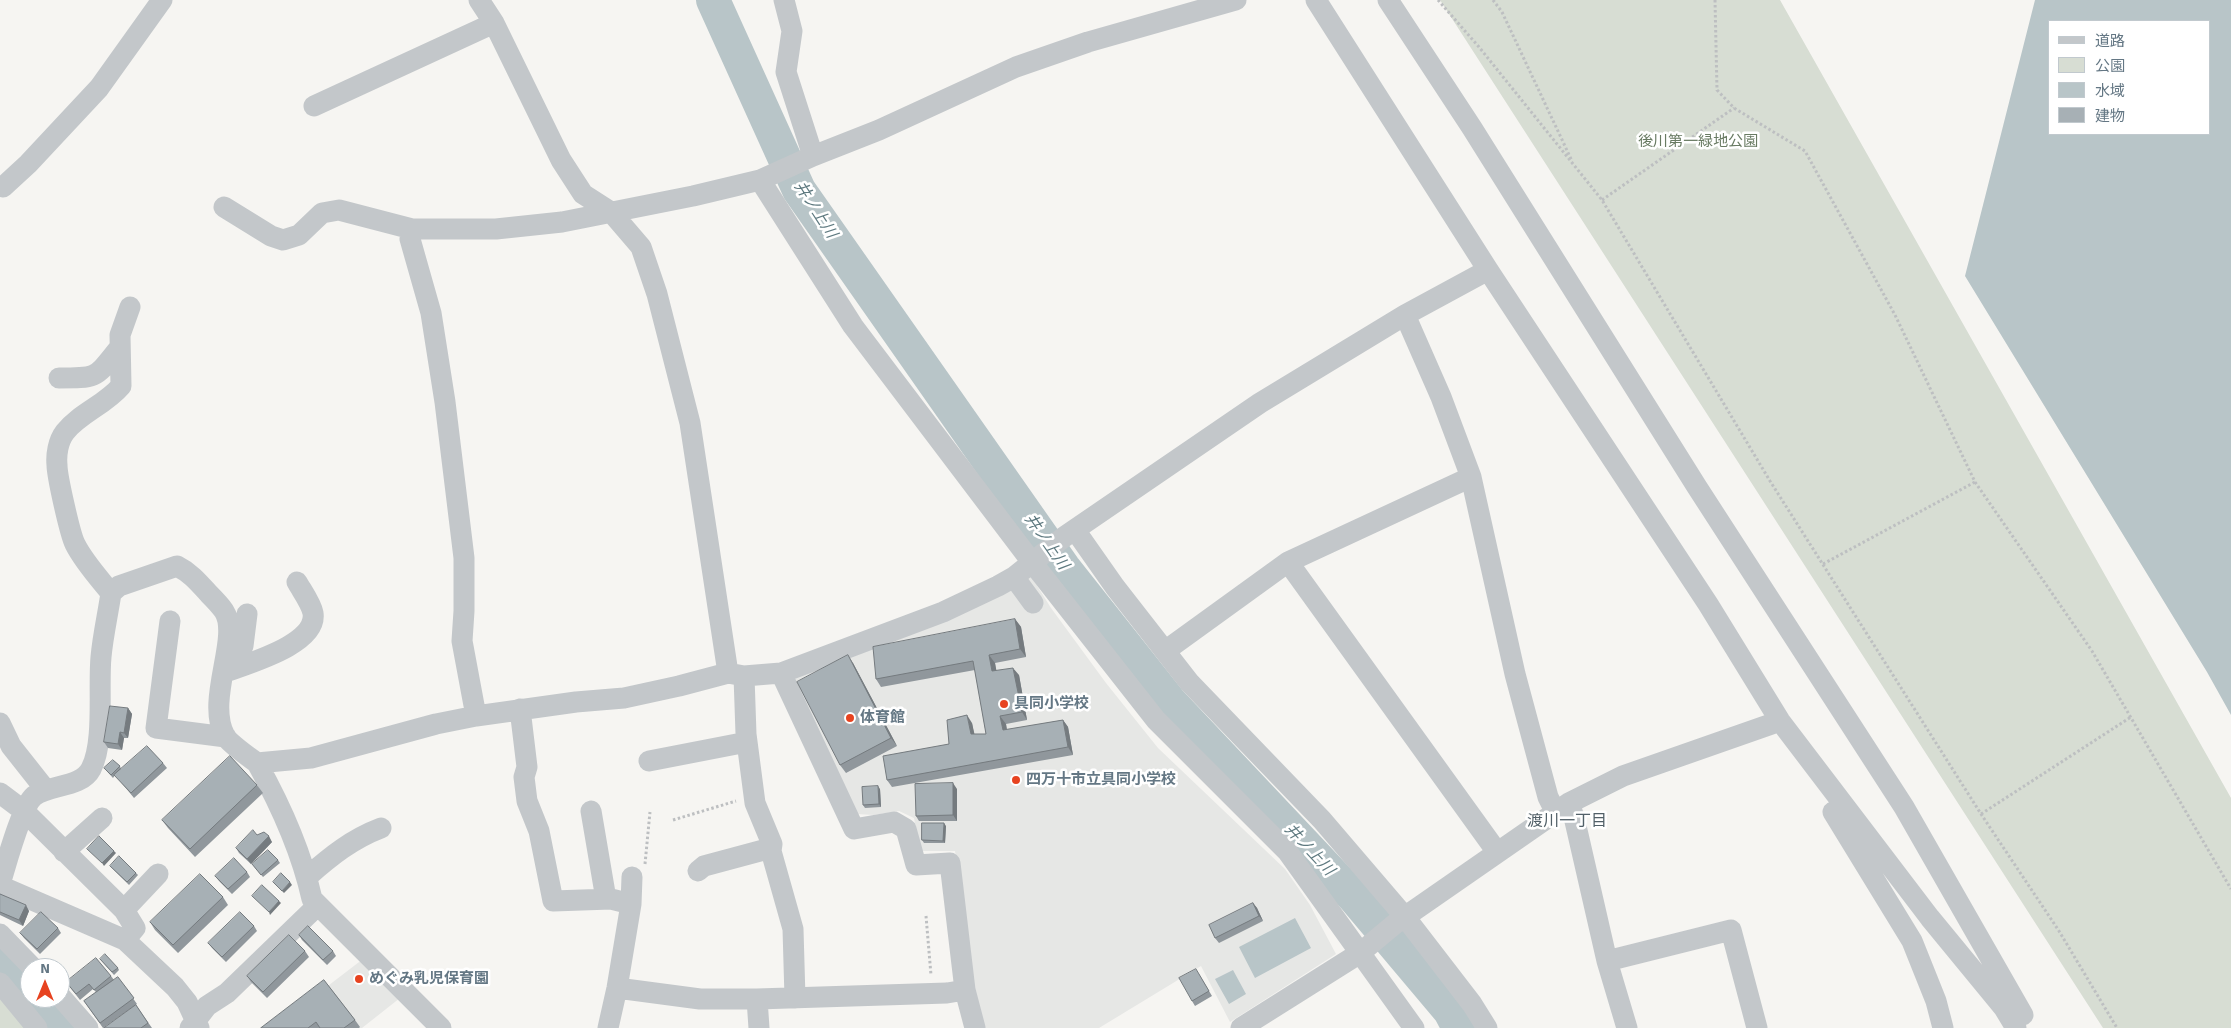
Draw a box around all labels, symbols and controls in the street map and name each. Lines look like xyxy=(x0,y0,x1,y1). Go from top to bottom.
legend xyxy=(2048,20,2211,135)
text: 道路 xyxy=(2095,32,2125,50)
text: 公園 xyxy=(2095,57,2125,75)
text: 水域 xyxy=(2095,82,2125,100)
text: 建物 xyxy=(2095,107,2125,125)
park label: 後川第一緑地公園 xyxy=(1638,133,1758,151)
water label: 井ノ上川 xyxy=(790,178,840,242)
water label: 井ノ上川 xyxy=(1020,510,1072,574)
place label: 具同小学校 xyxy=(1014,695,1089,713)
marker: 具同小学校 xyxy=(998,698,1010,710)
place label: 体育館 xyxy=(860,709,905,727)
marker: 体育館 xyxy=(844,712,856,724)
place label: 四万十市立具同小学校 xyxy=(1026,771,1176,789)
marker: 四万十市立具同小学校 xyxy=(1010,774,1022,786)
district label: 渡川一丁目 xyxy=(1527,812,1607,832)
water label: 井ノ上川 xyxy=(1280,820,1338,880)
north arrow xyxy=(20,958,70,1008)
text: N xyxy=(40,960,50,977)
place label: めぐみ乳児保育園 xyxy=(369,970,489,988)
marker: めぐみ乳児保育園 xyxy=(353,973,365,985)

